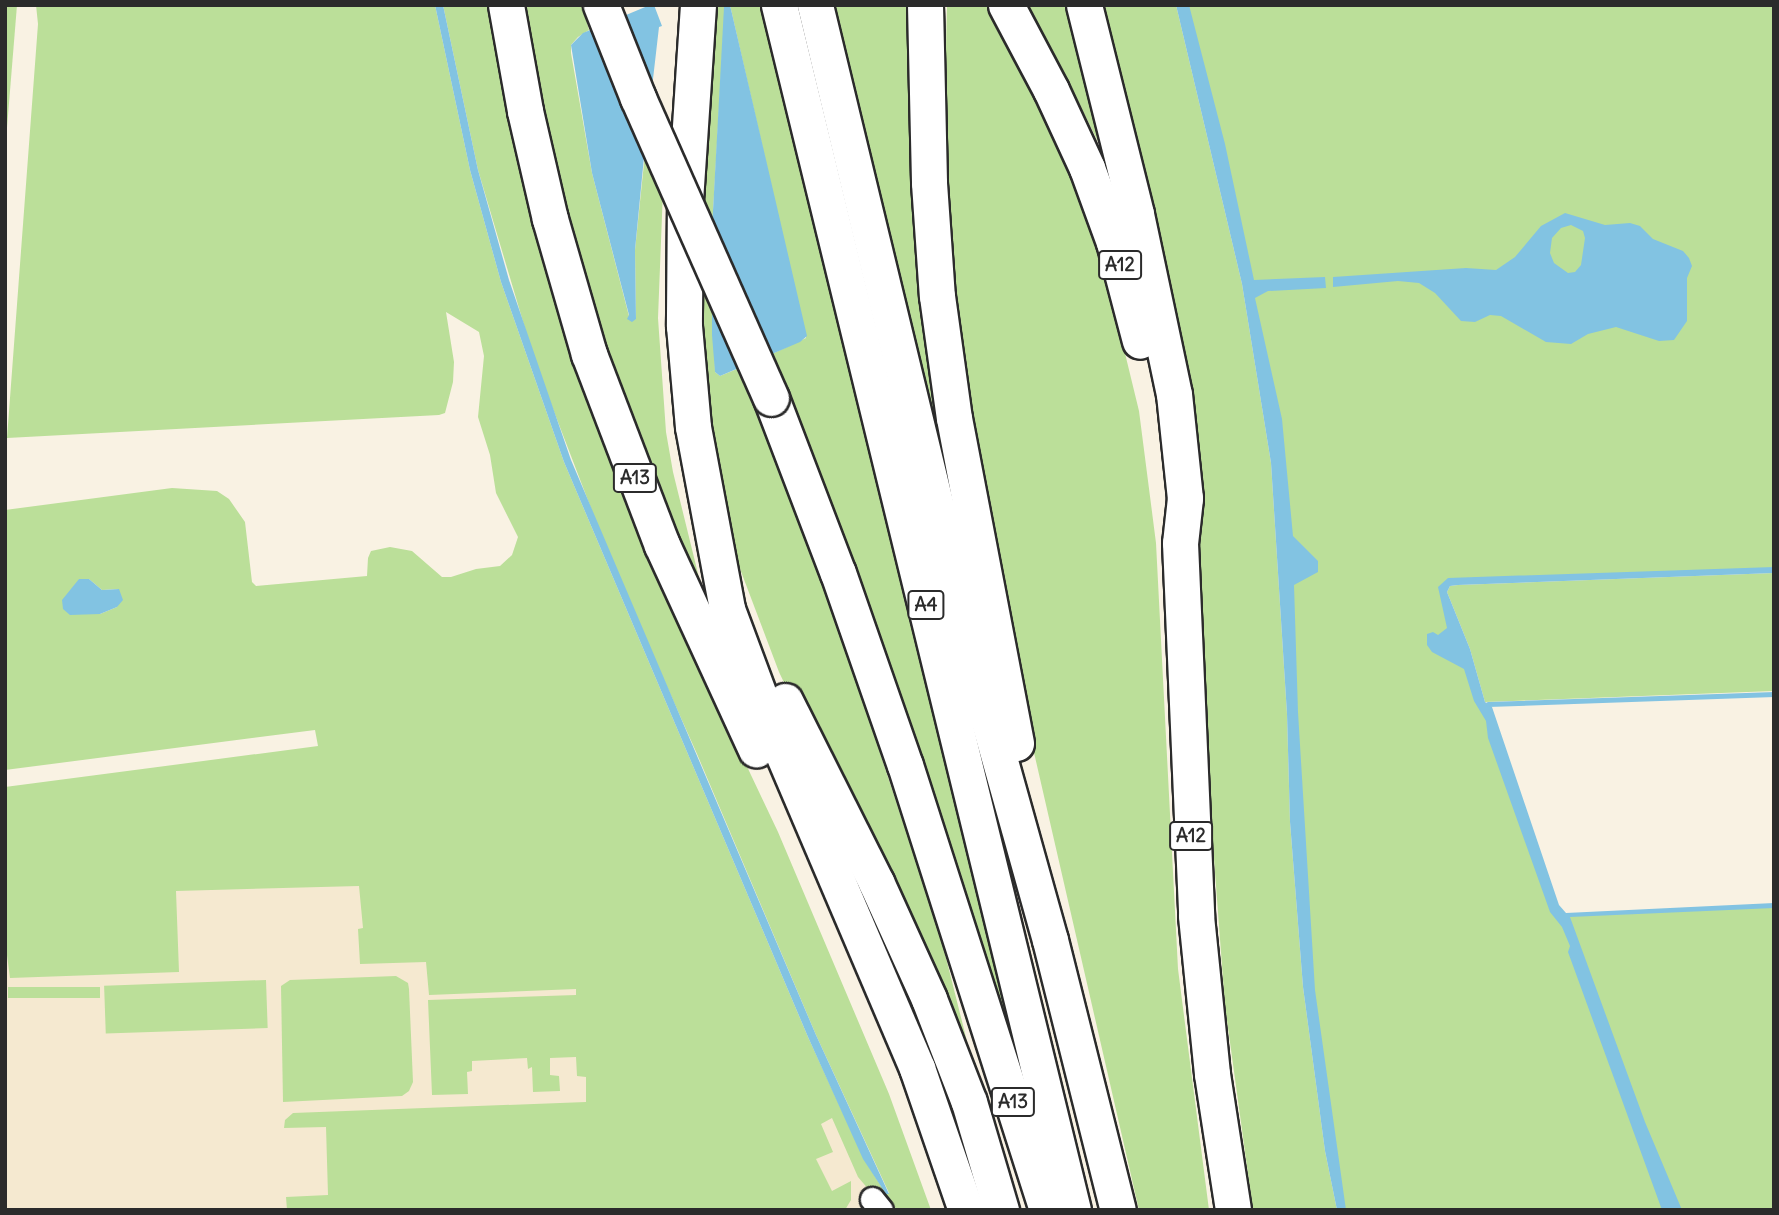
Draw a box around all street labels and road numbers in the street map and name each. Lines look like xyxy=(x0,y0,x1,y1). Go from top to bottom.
road number: A12 xyxy=(1097,249,1143,280)
road number: A13 xyxy=(612,463,658,494)
road number: A4 xyxy=(907,590,945,620)
road number: A12 xyxy=(1168,820,1214,852)
road number: A13 xyxy=(990,1086,1036,1118)

